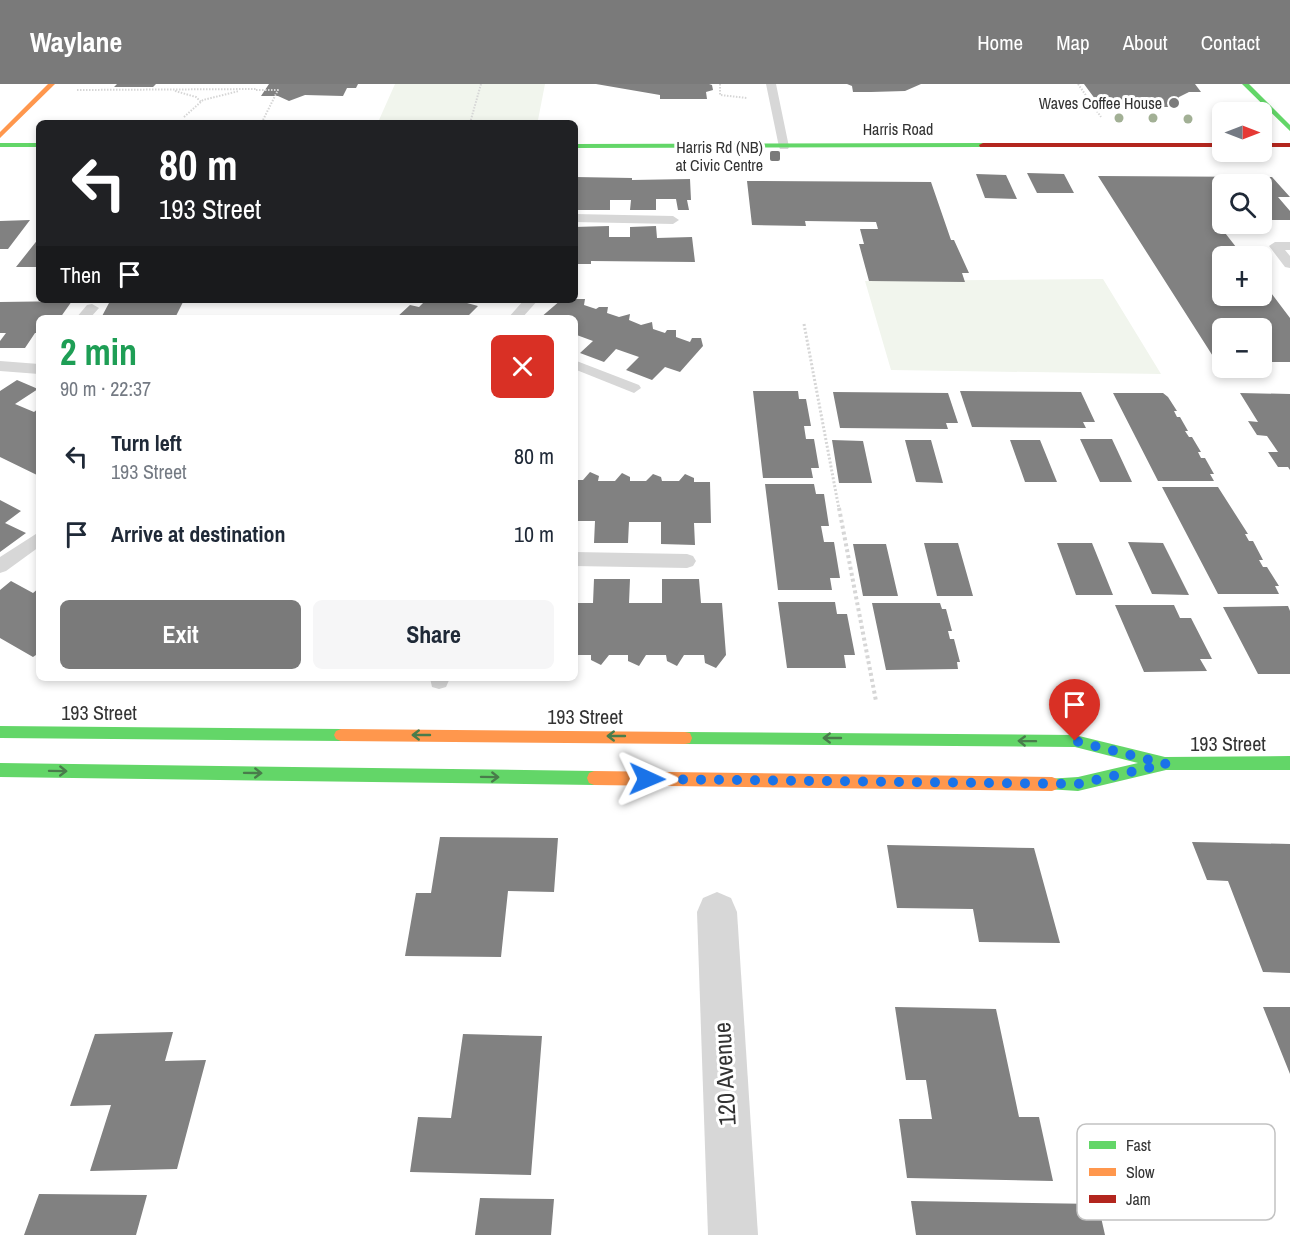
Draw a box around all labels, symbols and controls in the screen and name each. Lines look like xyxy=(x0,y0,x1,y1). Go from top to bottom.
text: Waylane xyxy=(30,23,122,61)
text: Home xyxy=(977,28,1023,57)
text: Map xyxy=(1056,28,1090,57)
text: About xyxy=(1123,28,1168,57)
text: Contact xyxy=(1201,28,1260,57)
place label: Waves Coffee House xyxy=(1039,92,1162,114)
marker: Waves Coffee House xyxy=(1167,96,1181,110)
north arrow xyxy=(1212,102,1272,162)
map controls xyxy=(1212,102,1272,378)
street label: Harris Road xyxy=(863,118,933,140)
place label: Harris Rd (NB) at Civic Centre xyxy=(675,136,763,176)
text: 80 m xyxy=(159,137,238,193)
icon: left xyxy=(60,144,138,222)
marker: Harris Rd (NB) at Civic Centre xyxy=(768,149,782,163)
button: search xyxy=(1212,174,1272,234)
text: 193 Street xyxy=(159,191,261,227)
button: + xyxy=(1212,246,1272,306)
icon: arrive xyxy=(113,258,146,291)
text: Then xyxy=(60,260,101,290)
button: − xyxy=(1212,318,1272,378)
text: 2 min xyxy=(60,328,137,376)
button: close xyxy=(491,335,554,398)
text: 90 m · 22:37 xyxy=(60,375,151,402)
text: Turn left xyxy=(111,428,182,458)
icon: left xyxy=(60,440,93,473)
text: 80 m xyxy=(514,441,554,471)
text: 193 Street xyxy=(111,458,187,485)
icon: arrive xyxy=(60,518,93,551)
text: Arrive at destination xyxy=(111,519,285,549)
text: 10 m xyxy=(514,519,554,549)
button: Exit xyxy=(60,600,301,669)
button: Share xyxy=(313,600,554,669)
pin xyxy=(1049,679,1100,741)
icon: arrive xyxy=(1058,688,1091,721)
street label: 193 Street xyxy=(61,699,137,726)
street label: 193 Street xyxy=(547,703,623,730)
one-way arrow xyxy=(411,729,431,741)
street label: 193 Street xyxy=(1190,730,1266,757)
one-way arrow xyxy=(606,731,626,742)
one-way arrow xyxy=(822,732,842,744)
one-way arrow xyxy=(1017,736,1037,747)
position arrow xyxy=(615,747,679,811)
one-way arrow xyxy=(48,765,68,777)
one-way arrow xyxy=(243,768,263,779)
one-way arrow xyxy=(480,771,500,782)
street label: 120 Avenue xyxy=(705,1021,743,1127)
legend xyxy=(1077,1124,1275,1220)
text: Fast xyxy=(1126,1134,1151,1156)
text: Slow xyxy=(1126,1161,1155,1183)
text: Jam xyxy=(1126,1188,1151,1210)

